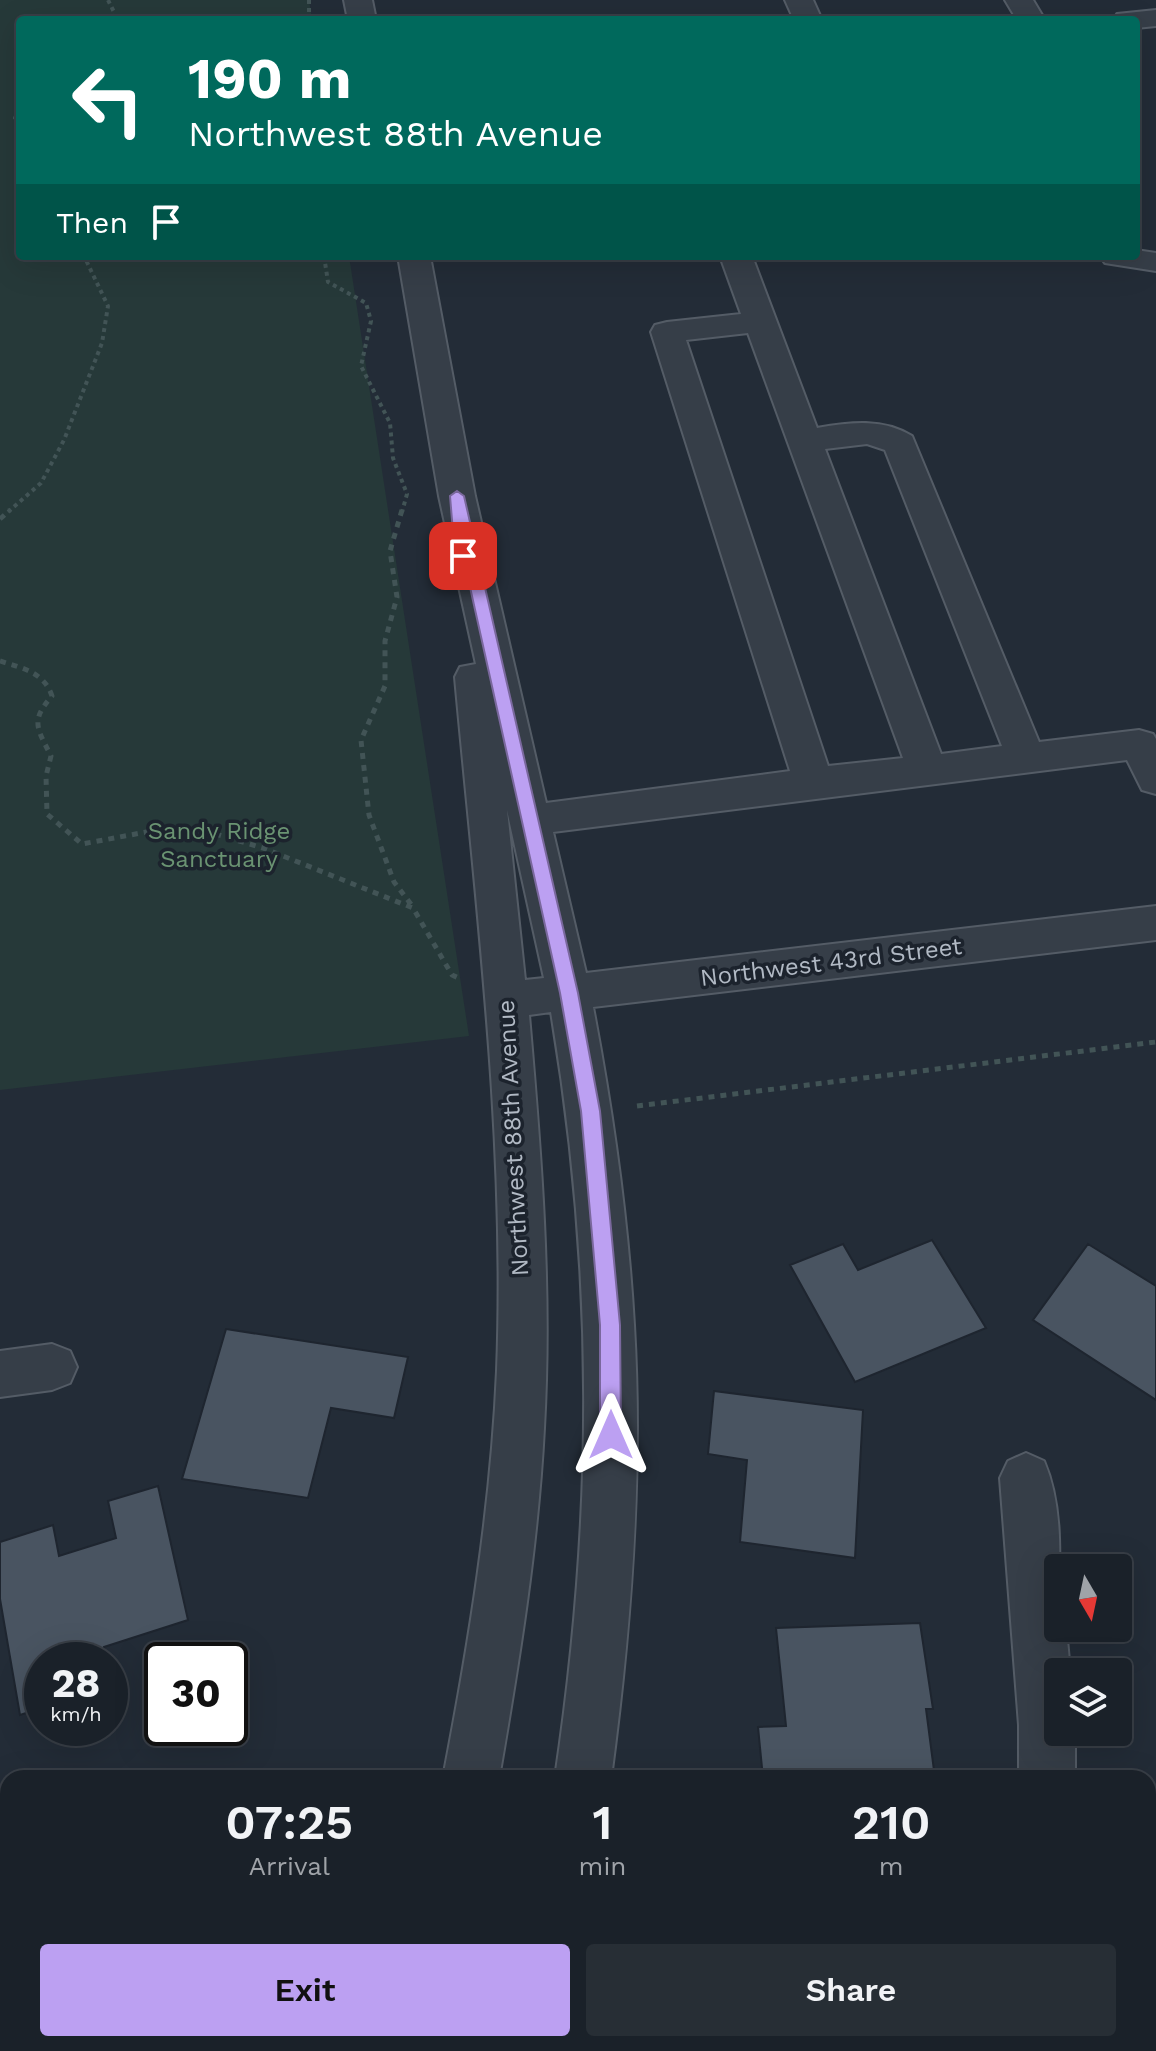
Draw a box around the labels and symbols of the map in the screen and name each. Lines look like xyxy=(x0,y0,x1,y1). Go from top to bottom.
pin xyxy=(429,522,497,590)
park label: Sandy Ridge Sanctuary xyxy=(148,817,290,873)
street label: Northwest 43rd Street xyxy=(698,932,964,992)
street label: Northwest 88th Avenue xyxy=(492,999,534,1277)
position arrow xyxy=(569,1393,653,1477)
north arrow xyxy=(1044,1554,1132,1642)
speed limit sign: 30 xyxy=(144,1642,248,1746)

